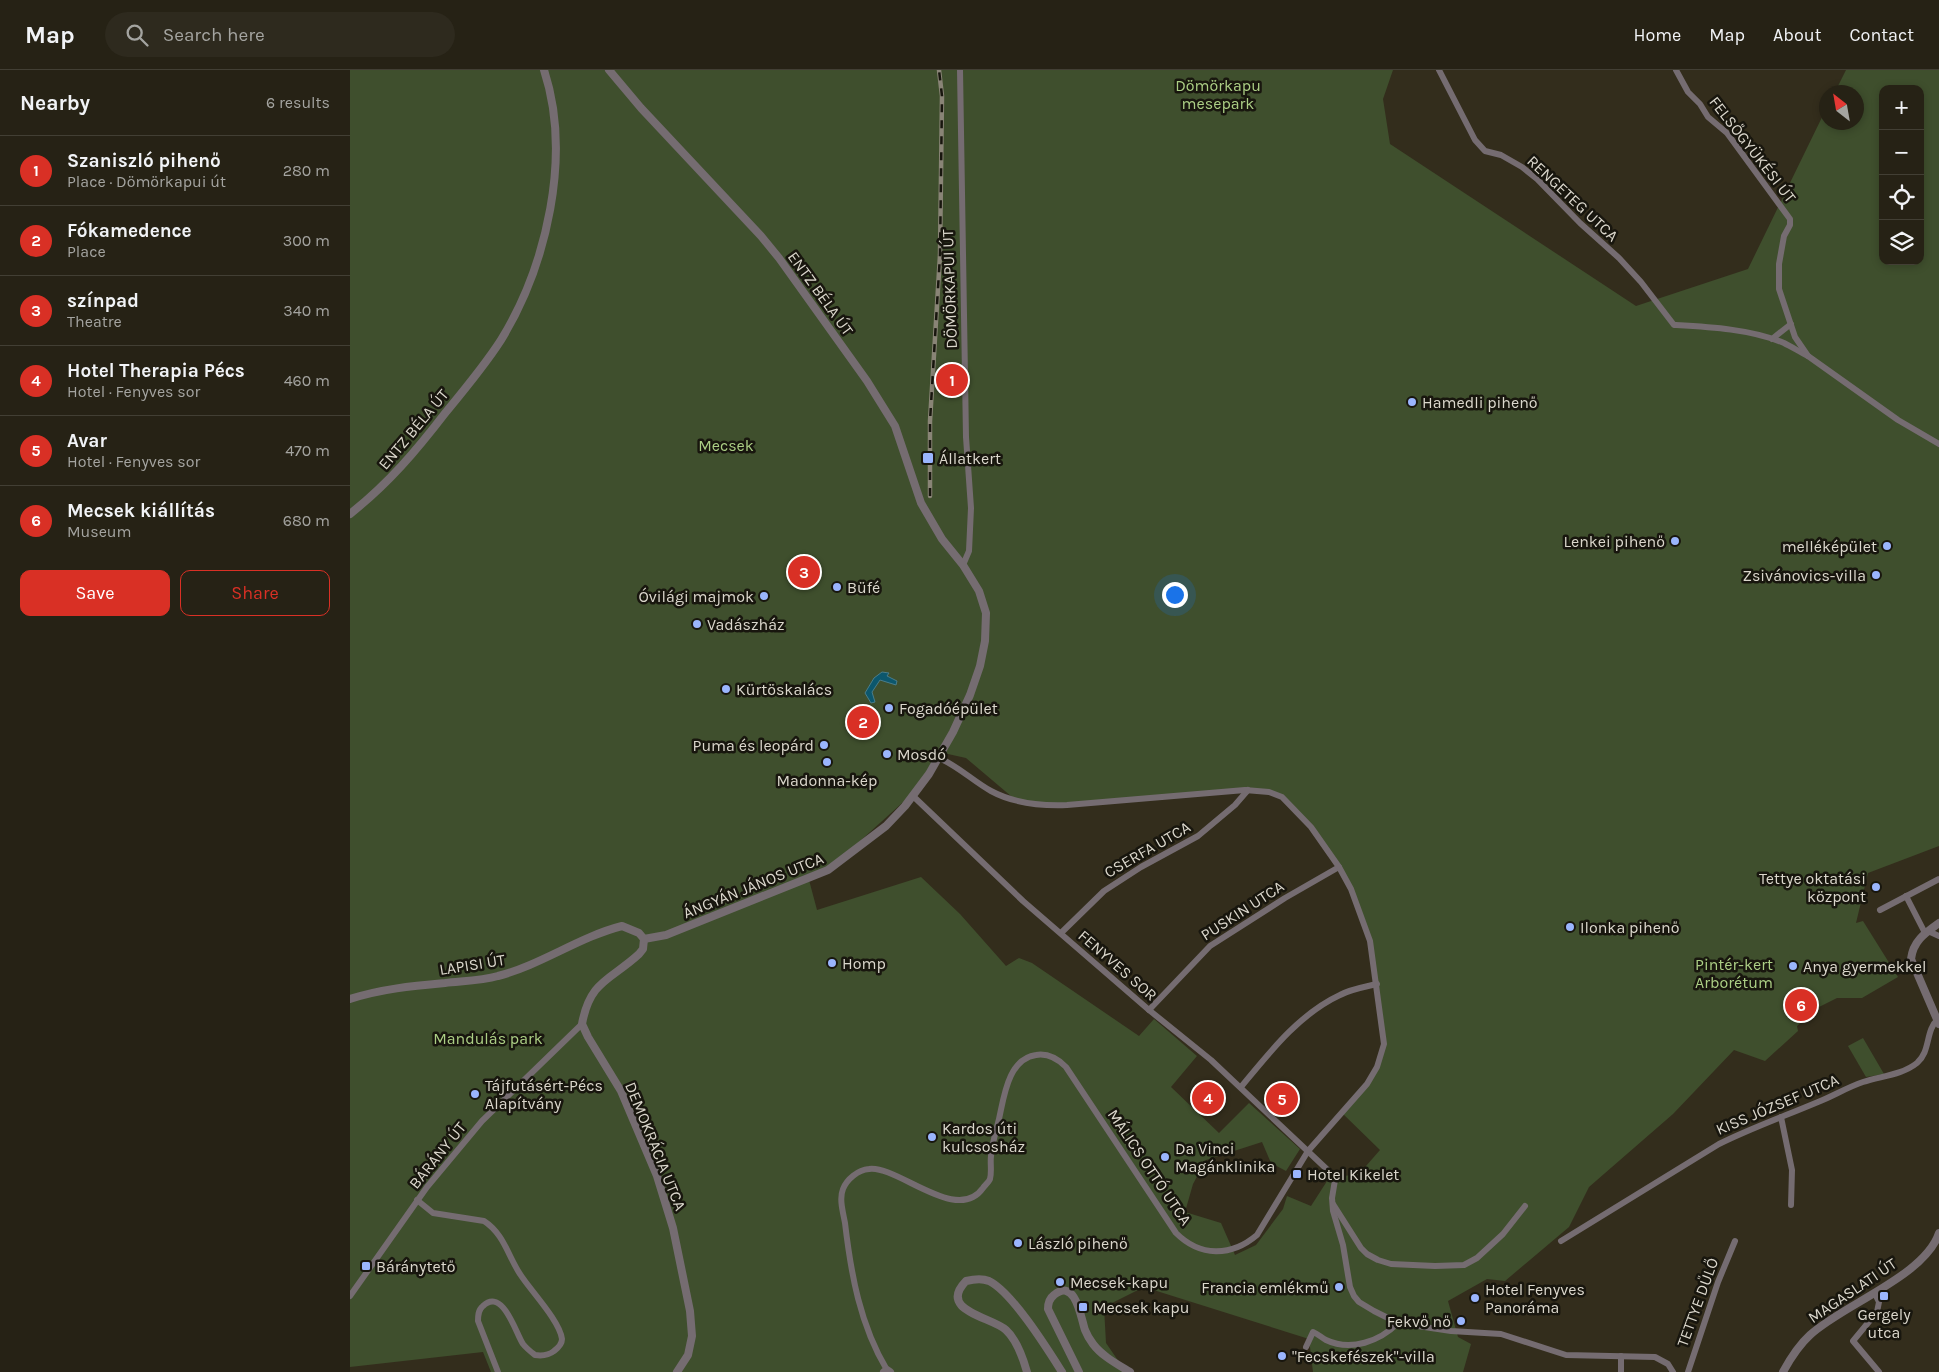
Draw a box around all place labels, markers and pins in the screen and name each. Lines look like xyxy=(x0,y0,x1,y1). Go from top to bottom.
pin: 1 xyxy=(936,361,968,399)
place label: Hamedli pihenő xyxy=(1422,393,1538,412)
marker: Hamedli pihenő xyxy=(1406,396,1418,408)
place label: Állatkert xyxy=(939,449,1001,468)
marker: Állatkert xyxy=(921,451,935,465)
place label: Lenkei pihenő xyxy=(1563,532,1665,551)
marker: Lenkei pihenő xyxy=(1669,535,1681,547)
place label: melléképület xyxy=(1782,537,1877,556)
marker: melléképület xyxy=(1881,540,1893,552)
pin: 3 xyxy=(788,553,820,591)
place label: Zsivánovics-villa xyxy=(1742,566,1866,585)
marker: Zsivánovics-villa xyxy=(1870,569,1882,581)
place label: Büfé xyxy=(847,578,880,597)
marker: Büfé xyxy=(831,581,843,593)
place label: Óvilági majmok xyxy=(638,587,754,606)
marker: Óvilági majmok xyxy=(758,590,770,602)
place label: Vadászház xyxy=(707,615,785,634)
marker: Vadászház xyxy=(691,618,703,630)
place label: Kürtöskalács xyxy=(736,680,832,699)
marker: Kürtöskalács xyxy=(720,683,732,695)
place label: Fogadóépület xyxy=(899,699,998,718)
marker: Fogadóépület xyxy=(883,702,895,714)
pin: 2 xyxy=(847,703,879,741)
place label: Puma és leopárd xyxy=(693,736,814,755)
marker: Puma és leopárd xyxy=(818,739,830,751)
place label: Mosdó xyxy=(897,745,946,764)
marker: Mosdó xyxy=(881,748,893,760)
marker: Madonna-kép xyxy=(821,756,833,768)
place label: Madonna-kép xyxy=(777,771,877,790)
place label: Tettye oktatási központ xyxy=(1759,869,1866,906)
marker: Tettye oktatási központ xyxy=(1870,881,1882,893)
place label: Ilonka pihenő xyxy=(1580,918,1679,937)
marker: Ilonka pihenő xyxy=(1564,921,1576,933)
place label: Homp xyxy=(842,954,886,973)
marker: Homp xyxy=(826,957,838,969)
place label: Anya gyermekkel xyxy=(1803,957,1927,976)
marker: Anya gyermekkel xyxy=(1787,960,1799,972)
pin: 6 xyxy=(1785,986,1817,1024)
place label: Tájfutásért-Pécs Alapítvány xyxy=(485,1076,603,1113)
pin: 4 xyxy=(1192,1079,1224,1117)
pin: 5 xyxy=(1266,1080,1298,1118)
marker: Tájfutásért-Pécs Alapítvány xyxy=(469,1088,481,1100)
place label: Kardos úti kulcsosház xyxy=(942,1119,1025,1156)
marker: Kardos úti kulcsosház xyxy=(926,1131,938,1143)
place label: Da Vinci Magánklinika xyxy=(1175,1139,1275,1176)
marker: Da Vinci Magánklinika xyxy=(1159,1151,1171,1163)
place label: Hotel Kikelet xyxy=(1307,1165,1399,1184)
marker: Hotel Kikelet xyxy=(1291,1168,1303,1180)
place label: László pihenő xyxy=(1028,1234,1128,1253)
marker: László pihenő xyxy=(1012,1237,1024,1249)
place label: Báránytető xyxy=(376,1257,455,1276)
marker: Báránytető xyxy=(360,1260,372,1272)
place label: Mecsek-kapu xyxy=(1070,1273,1168,1292)
marker: Mecsek-kapu xyxy=(1054,1276,1066,1288)
place label: Francia emlékmű xyxy=(1201,1278,1329,1297)
place label: Hotel Fenyves Panoráma xyxy=(1485,1280,1585,1317)
marker: Francia emlékmű xyxy=(1333,1281,1345,1293)
marker: Gergely utca xyxy=(1878,1290,1890,1302)
marker: Hotel Fenyves Panoráma xyxy=(1469,1292,1481,1304)
place label: Mecsek kapu xyxy=(1093,1298,1189,1317)
marker: Mecsek kapu xyxy=(1077,1301,1089,1313)
place label: Gergely utca xyxy=(1857,1305,1911,1342)
place label: Fekvő nő xyxy=(1387,1312,1451,1331)
marker: Fekvő nő xyxy=(1455,1315,1467,1327)
place label: "Fecskefészek"-villa xyxy=(1292,1347,1435,1366)
marker: "Fecskefészek"-villa xyxy=(1276,1350,1288,1362)

